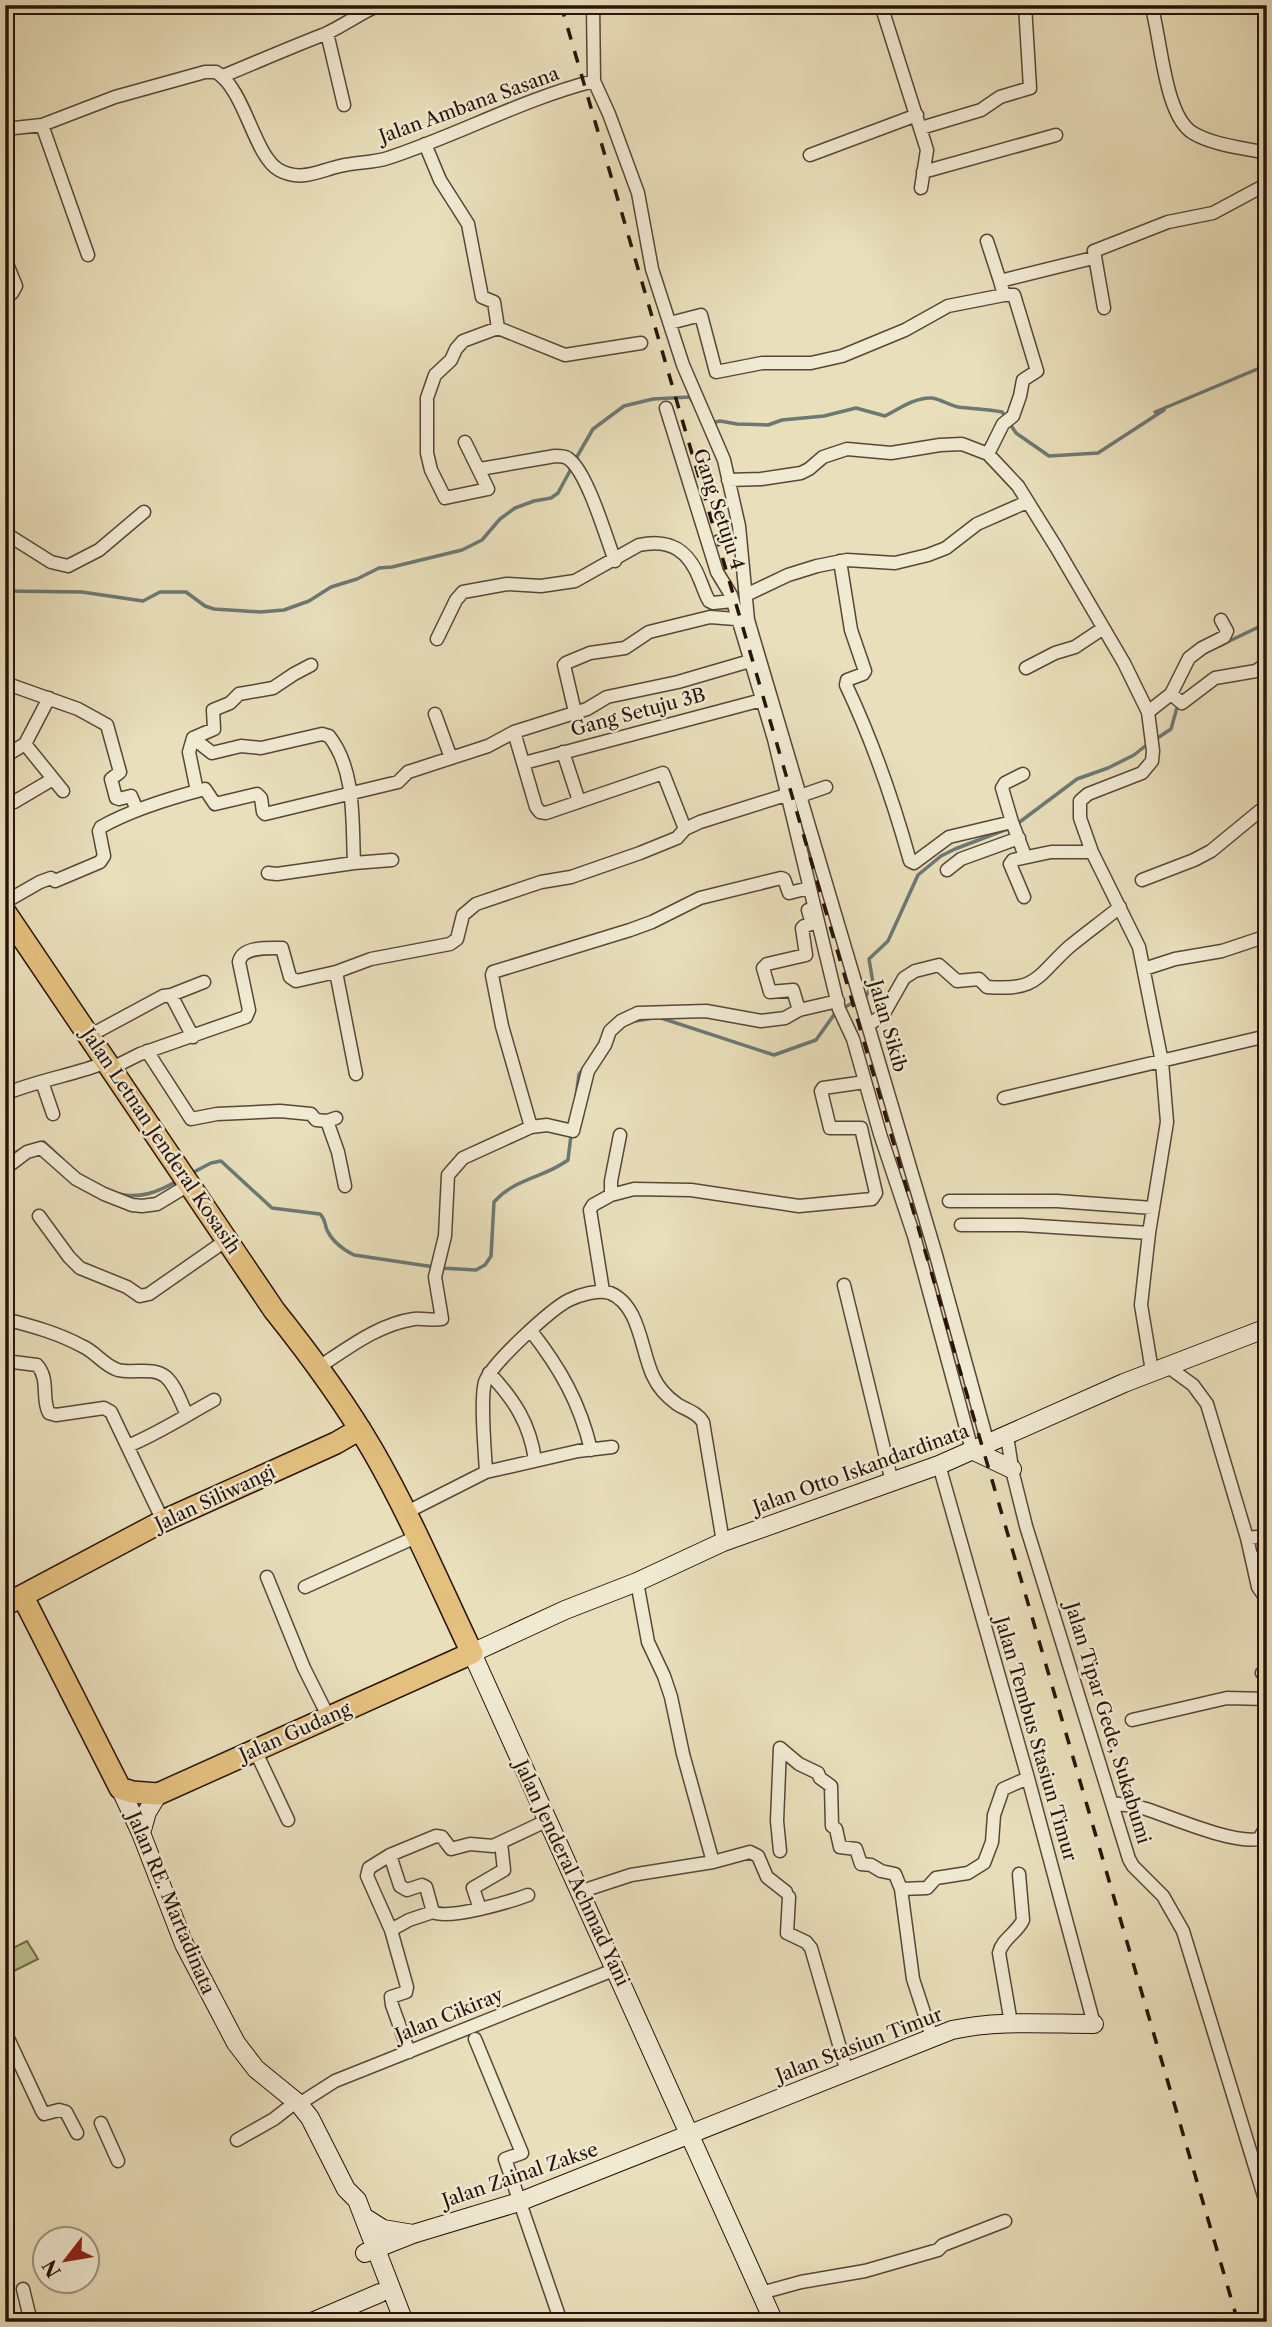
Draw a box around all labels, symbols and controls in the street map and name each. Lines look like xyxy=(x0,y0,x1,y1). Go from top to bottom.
street label: Jalan Ambana Sasana xyxy=(373,62,562,149)
street label: Gang Setuju 4 xyxy=(689,446,749,572)
street label: Gang Setuju 3B xyxy=(568,683,708,741)
street label: Jalan Sikib xyxy=(863,975,912,1075)
street label: Jalan Letnan Jenderal Kosasih xyxy=(75,1021,245,1258)
street label: Jalan Otto Iskandardinata xyxy=(747,1419,972,1520)
street label: Jalan Siliwangi xyxy=(148,1460,279,1537)
street label: Jalan Tipar Gede, Sukabumi xyxy=(1059,1597,1156,1847)
street label: Jalan Tembus Stasiun Timur xyxy=(989,1611,1082,1864)
street label: Jalan Gudang xyxy=(233,1697,355,1768)
street label: Jalan Jenderal Achmad Yani xyxy=(508,1754,635,1990)
street label: Jalan RE. Martadinata xyxy=(121,1806,220,1998)
street label: Jalan Cikiray xyxy=(389,1983,507,2048)
street label: Jalan Stasiun Timur xyxy=(770,2003,946,2088)
street label: Jalan Zainal Zakse xyxy=(436,2138,601,2213)
north arrow xyxy=(32,2226,102,2296)
text: N xyxy=(38,2255,66,2281)

